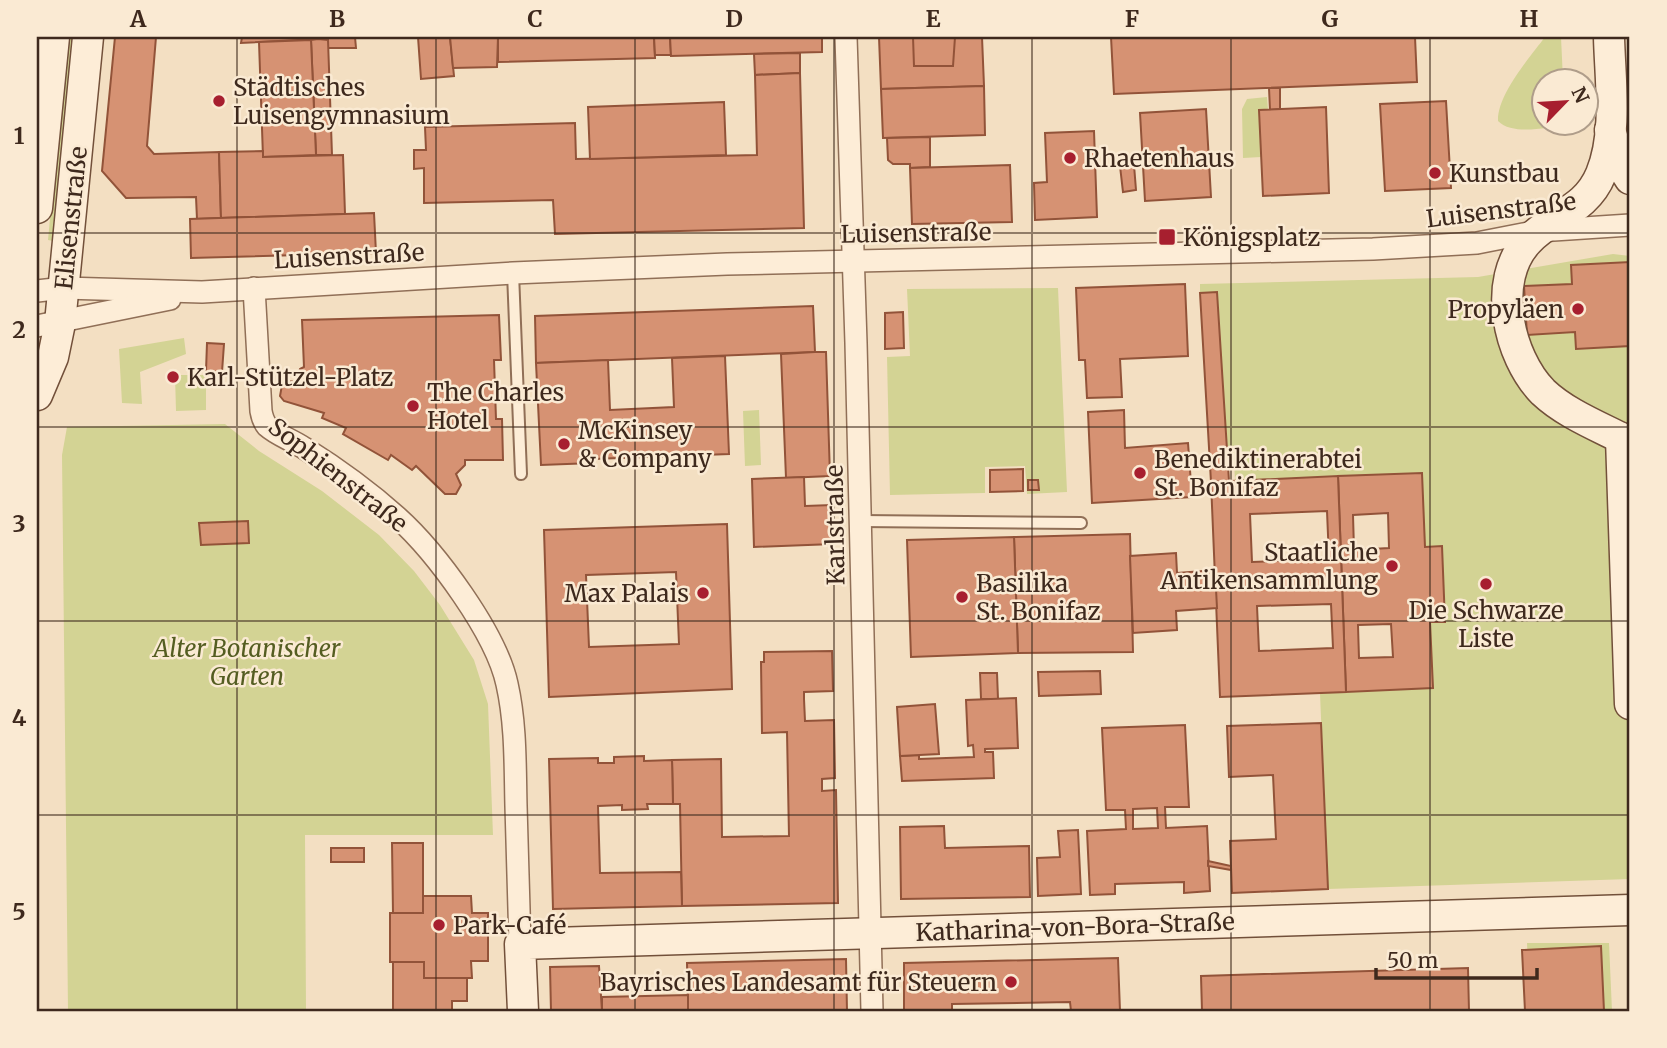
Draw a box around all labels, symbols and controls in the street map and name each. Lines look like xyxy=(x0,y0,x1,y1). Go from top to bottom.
text: A xyxy=(129,4,147,33)
text: B xyxy=(329,4,345,33)
text: C xyxy=(527,4,543,33)
text: D xyxy=(725,4,743,33)
text: E xyxy=(925,4,941,33)
text: F xyxy=(1125,4,1139,33)
text: G xyxy=(1322,4,1339,33)
text: H xyxy=(1520,4,1539,33)
north arrow xyxy=(1530,66,1600,136)
place label: Städtisches Luisengymnasium xyxy=(233,72,450,131)
text: N xyxy=(1566,83,1594,107)
marker: Städtisches Luisengymnasium xyxy=(211,93,227,109)
text: 1 xyxy=(14,121,25,150)
place label: Rhaetenhaus xyxy=(1084,143,1235,174)
street label: Elisenstraße xyxy=(48,145,94,291)
marker: Rhaetenhaus xyxy=(1062,150,1078,166)
place label: Kunstbau xyxy=(1449,158,1560,189)
marker: Kunstbau xyxy=(1427,165,1443,181)
street label: Luisenstraße xyxy=(1424,185,1578,235)
street label: Luisenstraße xyxy=(840,216,992,250)
place label: Königsplatz xyxy=(1183,222,1320,253)
marker: Königsplatz xyxy=(1157,227,1177,247)
street label: Luisenstraße xyxy=(273,237,425,275)
place label: Propyläen xyxy=(1447,294,1564,325)
marker: Propyläen xyxy=(1570,301,1586,317)
text: 2 xyxy=(12,315,26,344)
place label: Karl-Stützel-Platz xyxy=(187,362,393,393)
marker: Karl-Stützel-Platz xyxy=(165,369,181,385)
place label: The Charles Hotel xyxy=(427,377,564,436)
marker: The Charles Hotel xyxy=(405,398,421,414)
street label: Sophienstraße xyxy=(262,411,414,539)
place label: McKinsey & Company xyxy=(578,415,712,474)
marker: McKinsey & Company xyxy=(556,436,572,452)
place label: Benediktinerabtei St. Bonifaz xyxy=(1154,444,1362,503)
street label: Karlstraße xyxy=(818,464,852,586)
marker: Benediktinerabtei St. Bonifaz xyxy=(1132,465,1148,481)
text: 3 xyxy=(12,509,26,538)
place label: Staatliche Antikensammlung xyxy=(1159,537,1378,596)
marker: Staatliche Antikensammlung xyxy=(1384,558,1400,574)
place label: Basilika St. Bonifaz xyxy=(976,568,1101,627)
marker: Die Schwarze Liste xyxy=(1478,576,1494,592)
place label: Max Palais xyxy=(564,578,689,609)
marker: Max Palais xyxy=(695,585,711,601)
marker: Basilika St. Bonifaz xyxy=(954,589,970,605)
place label: Die Schwarze Liste xyxy=(1408,595,1564,654)
park label: Alter Botanischer Garten xyxy=(152,633,342,692)
text: 4 xyxy=(12,703,27,732)
text: 5 xyxy=(12,897,26,926)
street label: Katharina-von-Bora-Straße xyxy=(915,906,1235,948)
place label: Park-Café xyxy=(453,910,566,941)
marker: Park-Café xyxy=(431,917,447,933)
scale bar xyxy=(1376,936,1538,980)
text: 50 m xyxy=(1387,947,1438,974)
place label: Bayrisches Landesamt für Steuern xyxy=(600,967,997,998)
marker: Bayrisches Landesamt für Steuern xyxy=(1003,974,1019,990)

